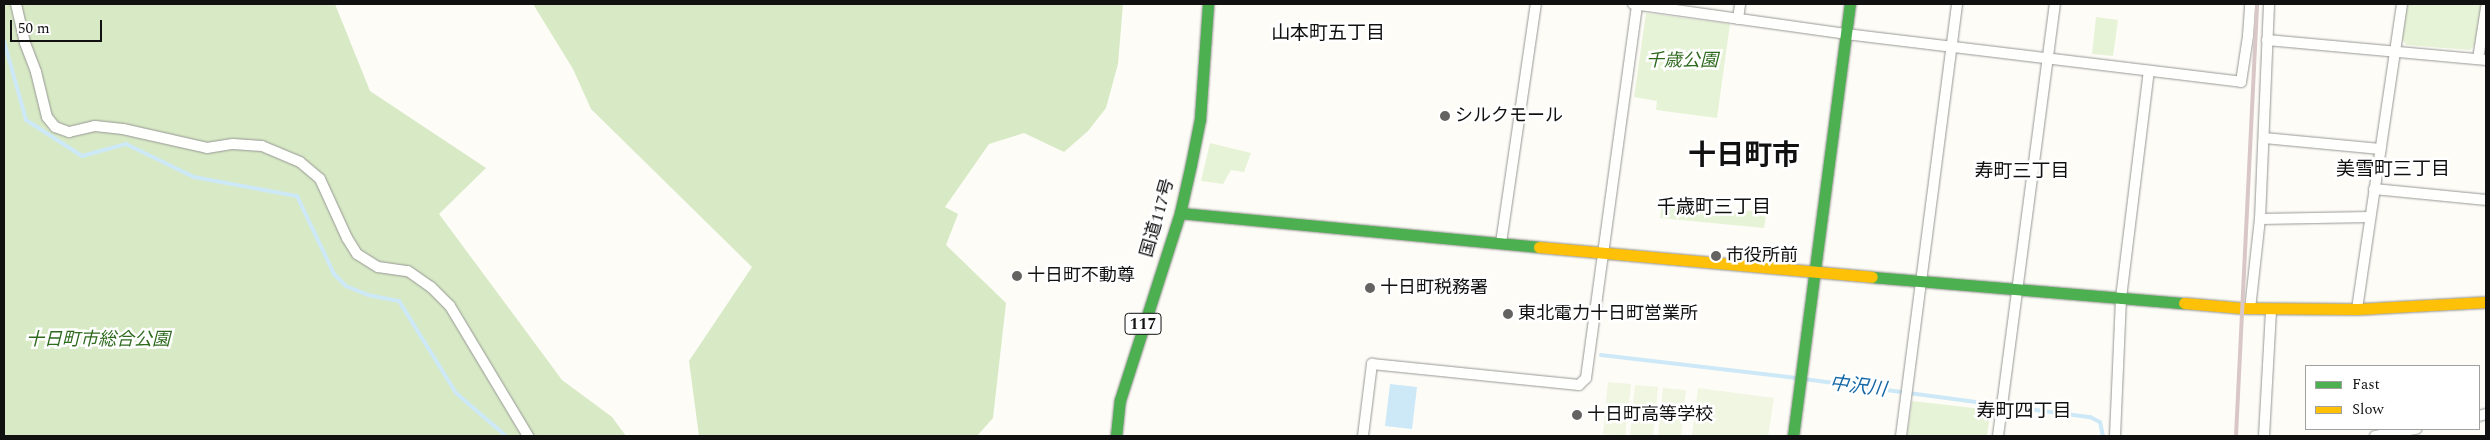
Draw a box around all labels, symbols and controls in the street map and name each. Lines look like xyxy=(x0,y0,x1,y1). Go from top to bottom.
scale bar xyxy=(12,10,105,42)
text: 50 m xyxy=(18,17,50,40)
district label: 山本町五丁目 xyxy=(1271,23,1385,45)
park label: 千歳公園 xyxy=(1646,50,1718,72)
place label: シルクモール xyxy=(1455,105,1563,127)
marker: シルクモール xyxy=(1439,110,1451,122)
district label: 十日町市 xyxy=(1688,139,1800,173)
district label: 美雪町三丁目 xyxy=(2336,159,2450,181)
district label: 寿町三丁目 xyxy=(1975,161,2069,183)
street label: 国道117号 xyxy=(1136,176,1180,260)
district label: 千歳町三丁目 xyxy=(1657,197,1771,219)
place label: 市役所前 xyxy=(1726,245,1798,267)
marker: 市役所前 xyxy=(1710,250,1722,262)
place label: 十日町不動尊 xyxy=(1027,265,1135,287)
marker: 十日町不動尊 xyxy=(1011,270,1023,282)
place label: 十日町税務署 xyxy=(1380,277,1488,299)
marker: 十日町税務署 xyxy=(1364,282,1376,294)
place label: 東北電力十日町営業所 xyxy=(1518,303,1698,325)
marker: 東北電力十日町営業所 xyxy=(1502,308,1514,320)
road number: 117 xyxy=(1124,310,1162,338)
park label: 十日町市総合公園 xyxy=(26,329,170,351)
legend xyxy=(2305,365,2480,430)
water label: 中沢川 xyxy=(1828,372,1888,402)
text: Fast xyxy=(2352,373,2380,396)
text: Slow xyxy=(2352,398,2384,421)
district label: 寿町四丁目 xyxy=(1977,401,2071,423)
place label: 十日町高等学校 xyxy=(1587,404,1713,426)
marker: 十日町高等学校 xyxy=(1571,409,1583,421)

